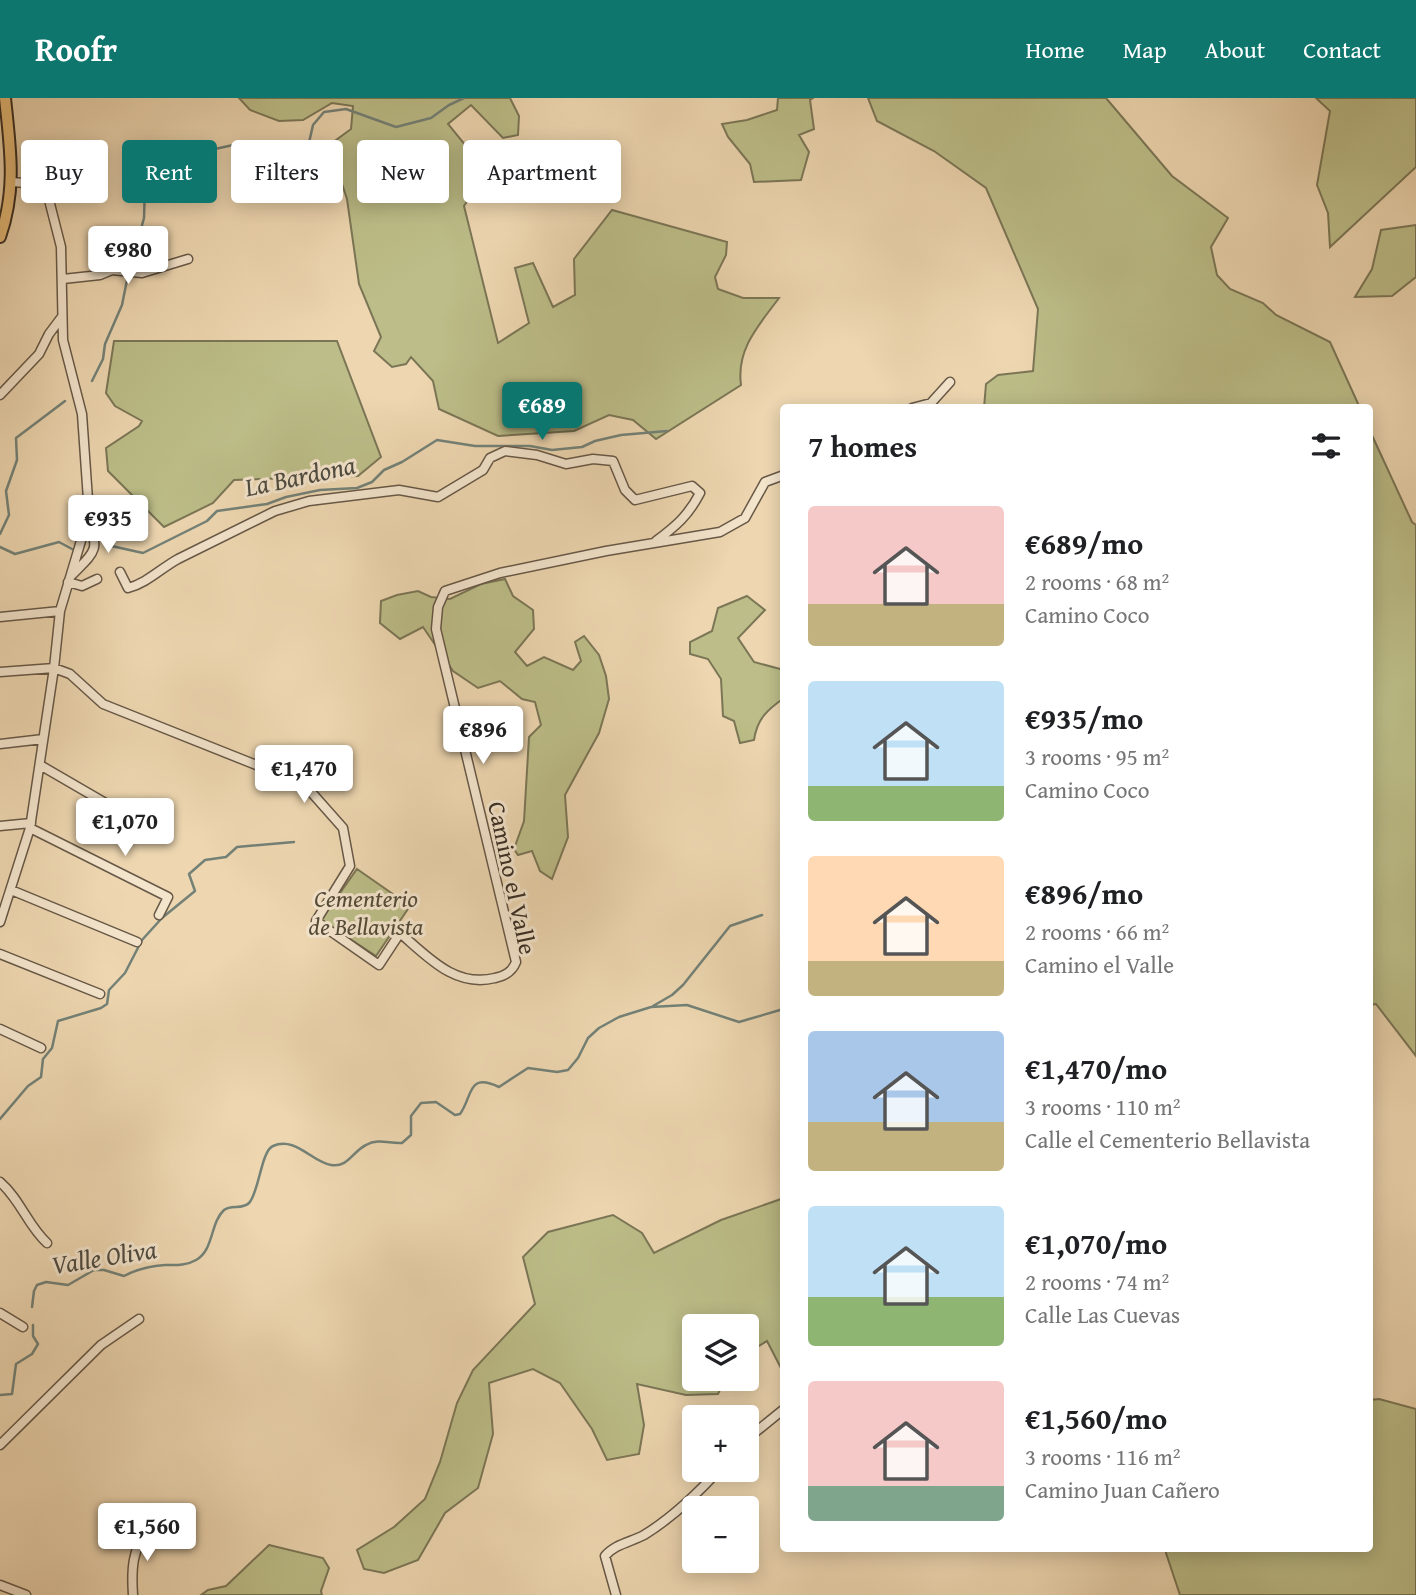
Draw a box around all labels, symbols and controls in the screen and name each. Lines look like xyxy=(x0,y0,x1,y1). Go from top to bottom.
text: Roofr xyxy=(35,25,117,73)
text: Home xyxy=(1026,32,1085,67)
text: Map xyxy=(1123,32,1167,67)
text: About xyxy=(1205,32,1265,67)
text: Contact xyxy=(1303,32,1381,67)
chip: Buy xyxy=(21,140,108,203)
chip: Rent xyxy=(122,140,217,203)
chip: Filters xyxy=(231,140,343,203)
chip: New xyxy=(357,140,449,203)
chip: Apartment xyxy=(463,140,621,203)
pin: €980 xyxy=(87,226,169,286)
text: €980 xyxy=(104,232,152,265)
pin: €689 xyxy=(501,382,583,442)
text: €689 xyxy=(518,388,566,421)
text: 7 homes xyxy=(808,424,917,468)
icon: filters xyxy=(1307,427,1345,465)
water label: La Bardona xyxy=(240,445,359,506)
pin: €935 xyxy=(67,496,149,555)
text: €935 xyxy=(84,501,132,534)
text: €689/mo xyxy=(1025,521,1143,565)
icon: home xyxy=(864,534,948,618)
text: 2 rooms · 68 m² xyxy=(1025,565,1169,598)
text: Camino Coco xyxy=(1025,598,1150,631)
text: €935/mo xyxy=(1025,696,1143,740)
pin: €896 xyxy=(442,706,524,766)
icon: home xyxy=(864,709,948,793)
text: €896 xyxy=(459,712,507,745)
text: 3 rooms · 95 m² xyxy=(1025,740,1169,773)
pin: €1,470 xyxy=(247,746,361,805)
text: €1,470 xyxy=(271,751,337,784)
text: Camino Coco xyxy=(1025,773,1150,806)
pin: €1,070 xyxy=(68,798,182,858)
street label: Camino el Valle xyxy=(479,798,546,958)
text: €1,070 xyxy=(92,804,158,837)
text: €896/mo xyxy=(1025,871,1143,915)
park label: Cementerio de Bellavista xyxy=(309,881,423,944)
icon: home xyxy=(864,884,948,968)
text: 2 rooms · 66 m² xyxy=(1025,915,1169,948)
text: Camino el Valle xyxy=(1025,948,1174,981)
text: €1,470/mo xyxy=(1025,1046,1167,1090)
icon: home xyxy=(864,1059,948,1143)
text: 3 rooms · 110 m² xyxy=(1025,1090,1180,1123)
text: Calle el Cementerio Bellavista xyxy=(1025,1123,1310,1156)
text: €1,070/mo xyxy=(1025,1221,1167,1265)
water label: Valle Oliva xyxy=(49,1229,159,1284)
icon: home xyxy=(864,1234,948,1318)
text: 2 rooms · 74 m² xyxy=(1025,1265,1169,1298)
text: Calle Las Cuevas xyxy=(1025,1298,1180,1331)
map controls xyxy=(682,1314,759,1573)
button: layers xyxy=(682,1314,759,1391)
text: €1,560/mo xyxy=(1025,1396,1167,1440)
button: + xyxy=(682,1405,759,1482)
icon: home xyxy=(864,1409,948,1493)
text: 3 rooms · 116 m² xyxy=(1025,1440,1180,1473)
text: Camino Juan Cañero xyxy=(1025,1473,1220,1506)
button: − xyxy=(682,1496,759,1573)
pin: €1,560 xyxy=(90,1504,204,1563)
text: €1,560 xyxy=(114,1509,180,1542)

